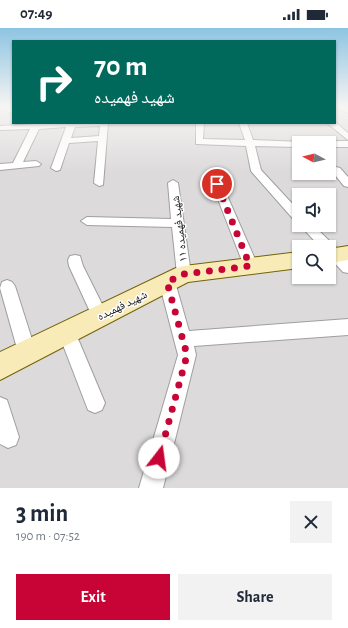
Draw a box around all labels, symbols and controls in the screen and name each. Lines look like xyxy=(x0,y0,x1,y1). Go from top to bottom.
text: 07:49 xyxy=(20,6,53,21)
text: 70 m xyxy=(94,53,148,81)
icon: right xyxy=(28,56,80,108)
text: شهید فهمیده xyxy=(94,89,175,107)
north arrow xyxy=(292,136,336,180)
map controls xyxy=(292,136,336,284)
pin xyxy=(200,167,234,201)
icon: arrive xyxy=(206,173,228,195)
button: sound xyxy=(292,188,336,232)
street label: شهید فهمیده ۱۱ xyxy=(169,195,190,263)
button: search xyxy=(292,240,336,284)
street label: شهید فهمیده xyxy=(95,288,149,323)
position arrow xyxy=(138,437,180,479)
button: close xyxy=(290,501,332,543)
text: 3 min xyxy=(16,502,68,526)
text: 190 m · 07:52 xyxy=(16,530,80,543)
button: Exit xyxy=(16,574,170,620)
button: Share xyxy=(178,574,332,620)

